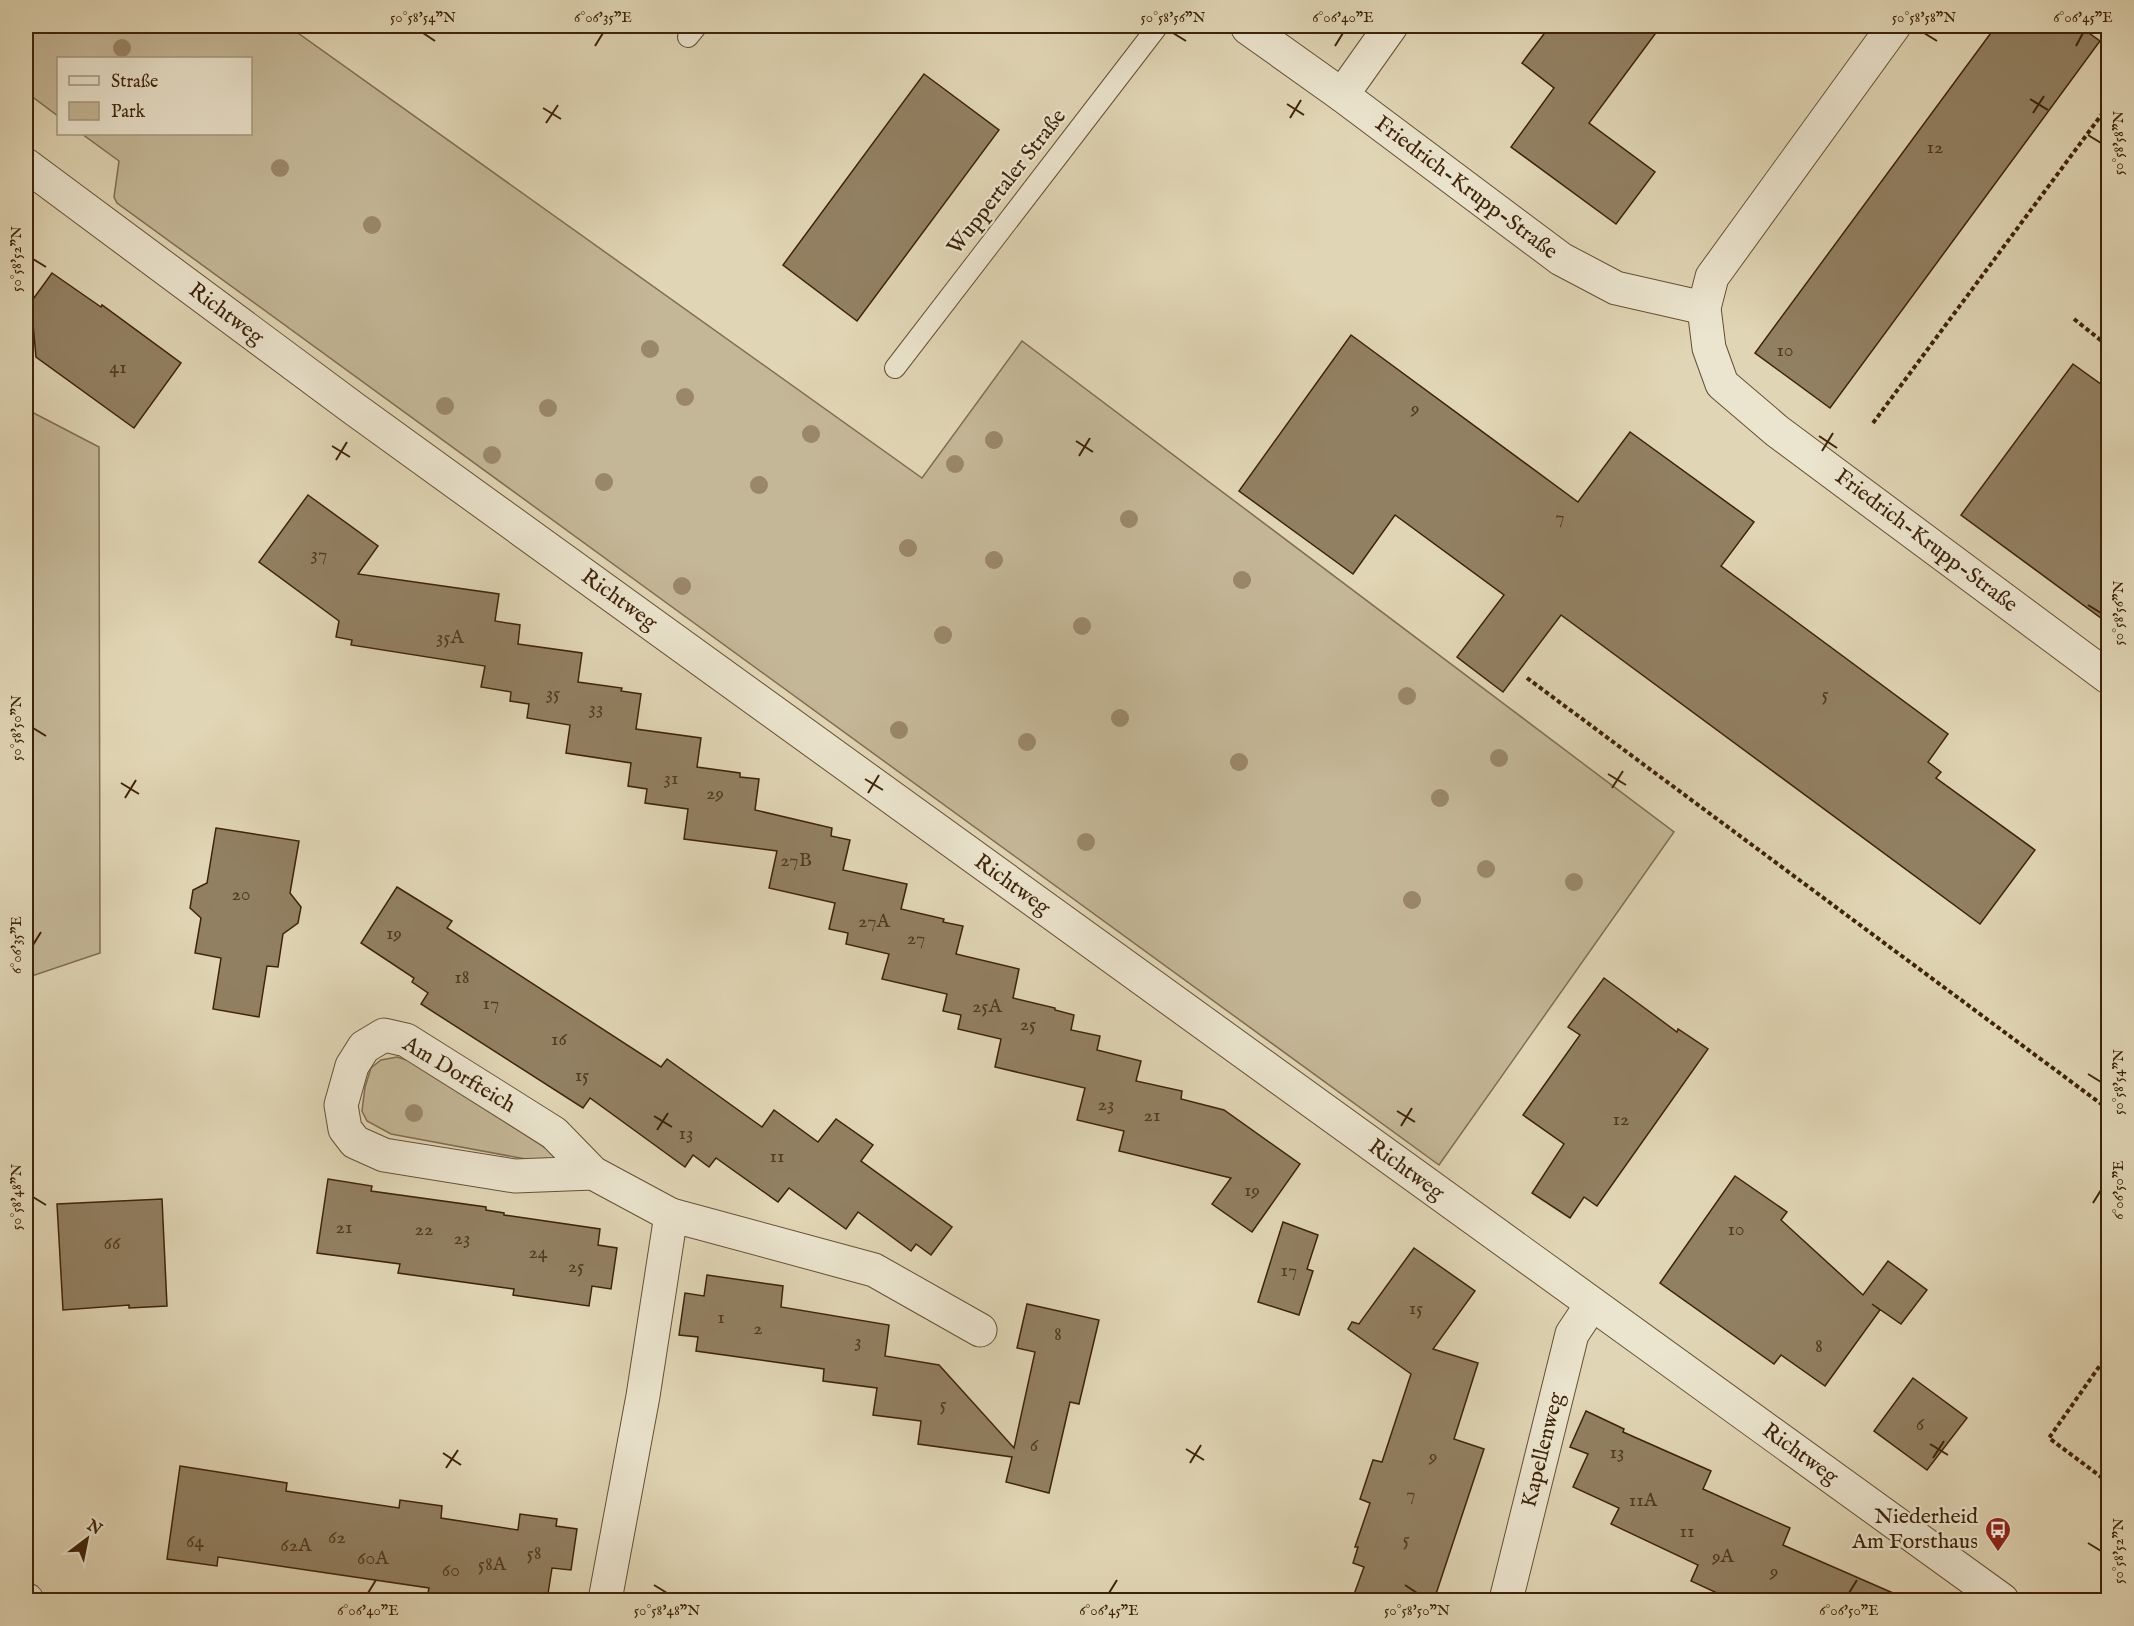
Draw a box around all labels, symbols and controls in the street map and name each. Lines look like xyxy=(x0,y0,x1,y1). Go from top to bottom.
text: 50°58'54"N xyxy=(390,8,456,27)
text: 6°06'35"E xyxy=(574,8,632,27)
text: 50°58'56"N xyxy=(1140,8,1206,27)
text: 6°06'40"E xyxy=(1312,8,1374,27)
text: 50°58'58"N xyxy=(1892,8,1956,27)
text: 6°06'45"E xyxy=(2053,8,2113,27)
legend xyxy=(57,57,252,135)
text: Straße xyxy=(111,71,158,94)
text: Park xyxy=(111,101,146,124)
street label: Wuppertaler Straße xyxy=(941,103,1073,261)
street label: Friedrich-Krupp-Straße xyxy=(1369,110,1563,266)
text: 50°58'58"N xyxy=(2109,111,2128,175)
house number: 12 xyxy=(1927,135,1943,160)
text: 50°58'52"N xyxy=(7,226,26,292)
street label: Richtweg xyxy=(183,276,270,352)
house number: 10 xyxy=(1776,338,1794,363)
house number: 41 xyxy=(109,355,127,380)
house number: 9 xyxy=(1410,396,1419,421)
street label: Friedrich-Krupp-Straße xyxy=(1829,463,2023,619)
house number: 7 xyxy=(1555,505,1565,530)
house number: 37 xyxy=(311,542,327,567)
street label: Richtweg xyxy=(575,563,663,638)
text: 50°58'56"N xyxy=(2109,580,2128,646)
house number: 35A xyxy=(436,625,465,650)
house number: 35 xyxy=(546,681,560,706)
house number: 5 xyxy=(1821,682,1829,707)
text: 50°58'50"N xyxy=(7,695,26,761)
house number: 33 xyxy=(589,696,603,721)
house number: 31 xyxy=(664,766,678,791)
house number: 29 xyxy=(706,781,724,806)
house number: 27B xyxy=(780,848,812,873)
street label: Richtweg xyxy=(968,848,1056,923)
house number: 20 xyxy=(231,882,251,907)
house number: 27A xyxy=(858,909,891,934)
text: 6°06'35"E xyxy=(7,916,26,974)
house number: 19 xyxy=(386,921,402,946)
house number: 27 xyxy=(907,926,925,951)
house number: 18 xyxy=(454,965,470,990)
house number: 17 xyxy=(483,991,499,1016)
house number: 25A xyxy=(972,994,1003,1019)
house number: 25 xyxy=(1020,1012,1036,1037)
house number: 16 xyxy=(551,1027,568,1052)
street label: Am Dorfteich xyxy=(397,1030,521,1120)
text: 50°58'54"N xyxy=(2109,1049,2128,1115)
house number: 15 xyxy=(575,1063,589,1088)
house number: 23 xyxy=(1098,1092,1114,1117)
house number: 21 xyxy=(1144,1103,1160,1128)
house number: 12 xyxy=(1613,1107,1629,1132)
house number: 13 xyxy=(679,1121,693,1146)
street label: Richtweg xyxy=(1362,1133,1450,1208)
house number: 11 xyxy=(770,1144,784,1169)
text: 6°06'50"E xyxy=(2109,1160,2128,1220)
text: 50°58'48"N xyxy=(7,1164,26,1230)
house number: 19 xyxy=(1244,1178,1260,1203)
house number: 21 xyxy=(336,1215,352,1240)
house number: 22 xyxy=(415,1217,433,1242)
house number: 10 xyxy=(1727,1217,1745,1242)
house number: 23 xyxy=(454,1226,470,1251)
house number: 66 xyxy=(104,1231,121,1256)
house number: 24 xyxy=(528,1240,548,1265)
house number: 25 xyxy=(568,1254,584,1279)
house number: 17 xyxy=(1281,1258,1297,1283)
house number: 15 xyxy=(1409,1296,1423,1321)
house number: 1 xyxy=(717,1305,725,1330)
house number: 2 xyxy=(753,1316,763,1341)
house number: 8 xyxy=(1054,1322,1062,1347)
house number: 3 xyxy=(854,1329,862,1354)
house number: 8 xyxy=(1815,1334,1823,1359)
street label: Kapellenweg xyxy=(1515,1389,1571,1510)
house number: 5 xyxy=(939,1392,947,1417)
house number: 6 xyxy=(1916,1412,1925,1437)
street label: Richtweg xyxy=(1756,1417,1844,1492)
house number: 6 xyxy=(1030,1433,1039,1458)
house number: 13 xyxy=(1610,1440,1624,1465)
house number: 9 xyxy=(1428,1444,1437,1469)
house number: 7 xyxy=(1406,1482,1416,1507)
house number: 11A xyxy=(1629,1488,1658,1513)
place label: Niederheid Am Forsthaus xyxy=(1851,1503,1978,1556)
north arrow xyxy=(57,1509,117,1569)
text: N xyxy=(82,1515,105,1540)
bus stop icon: Niederheid Am Forsthaus xyxy=(1983,1515,2013,1553)
text: 50°58'52"N xyxy=(2109,1518,2128,1584)
house number: 11 xyxy=(1680,1519,1694,1544)
house number: 62 xyxy=(328,1525,346,1550)
house number: 5 xyxy=(1402,1527,1410,1552)
house number: 64 xyxy=(186,1529,204,1554)
house number: 62A xyxy=(280,1533,312,1558)
house number: 58 xyxy=(526,1541,542,1566)
house number: 9A xyxy=(1711,1544,1735,1569)
house number: 60A xyxy=(357,1546,389,1571)
house number: 58A xyxy=(478,1552,507,1577)
house number: 60 xyxy=(442,1558,460,1583)
house number: 9 xyxy=(1769,1559,1778,1584)
text: 6°06'40"E xyxy=(337,1601,399,1620)
text: 50°58'48"N xyxy=(634,1601,700,1620)
text: 6°06'45"E xyxy=(1079,1601,1139,1620)
text: 50°58'50"N xyxy=(1384,1601,1450,1620)
text: 6°06'50"E xyxy=(1819,1601,1879,1620)

